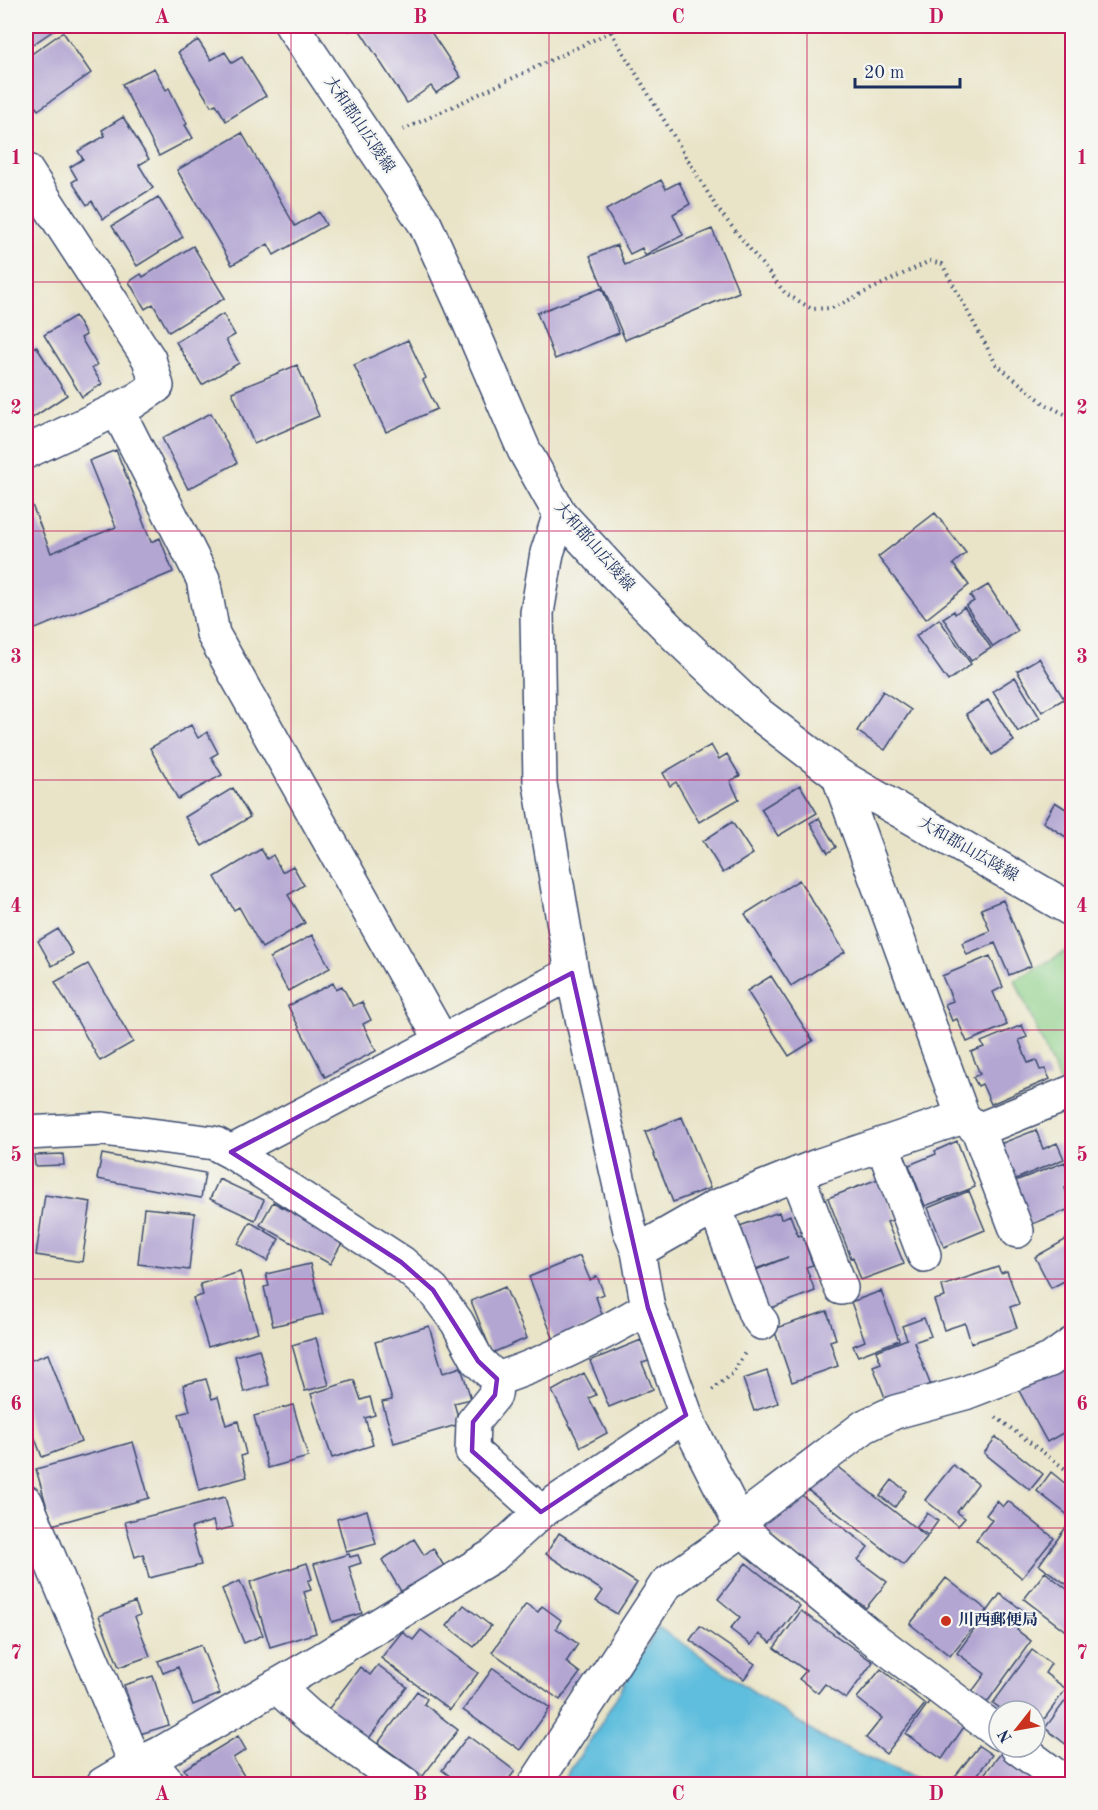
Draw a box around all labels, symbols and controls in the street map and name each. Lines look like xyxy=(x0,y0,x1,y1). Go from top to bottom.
text: A xyxy=(154,8,170,28)
text: B xyxy=(413,8,427,28)
text: C xyxy=(671,8,685,28)
text: D xyxy=(928,8,944,28)
scale bar xyxy=(855,51,960,89)
text: 20 m xyxy=(864,64,904,82)
street label: 大和郡山広陵線 xyxy=(321,73,399,176)
text: 1 xyxy=(10,149,22,169)
text: 1 xyxy=(1076,149,1088,169)
text: 2 xyxy=(10,399,22,419)
text: 2 xyxy=(1076,399,1088,419)
street label: 大和郡山広陵線 xyxy=(551,498,638,595)
text: 3 xyxy=(10,648,22,668)
text: 3 xyxy=(1076,648,1088,668)
street label: 大和郡山広陵線 xyxy=(915,813,1022,885)
text: 4 xyxy=(10,897,22,917)
text: 4 xyxy=(1076,897,1088,917)
text: 5 xyxy=(10,1145,22,1166)
text: 5 xyxy=(1076,1145,1088,1166)
text: 6 xyxy=(10,1395,22,1415)
text: 6 xyxy=(1076,1395,1088,1415)
place label: 川西郵便局 xyxy=(958,1611,1038,1629)
marker: 川西郵便局 xyxy=(939,1614,953,1628)
text: 7 xyxy=(10,1644,22,1664)
text: 7 xyxy=(1076,1644,1088,1664)
north arrow xyxy=(987,1699,1047,1759)
text: N xyxy=(995,1726,1016,1745)
text: A xyxy=(154,1785,170,1805)
text: B xyxy=(413,1785,427,1805)
text: C xyxy=(671,1785,685,1805)
text: D xyxy=(928,1785,944,1805)

